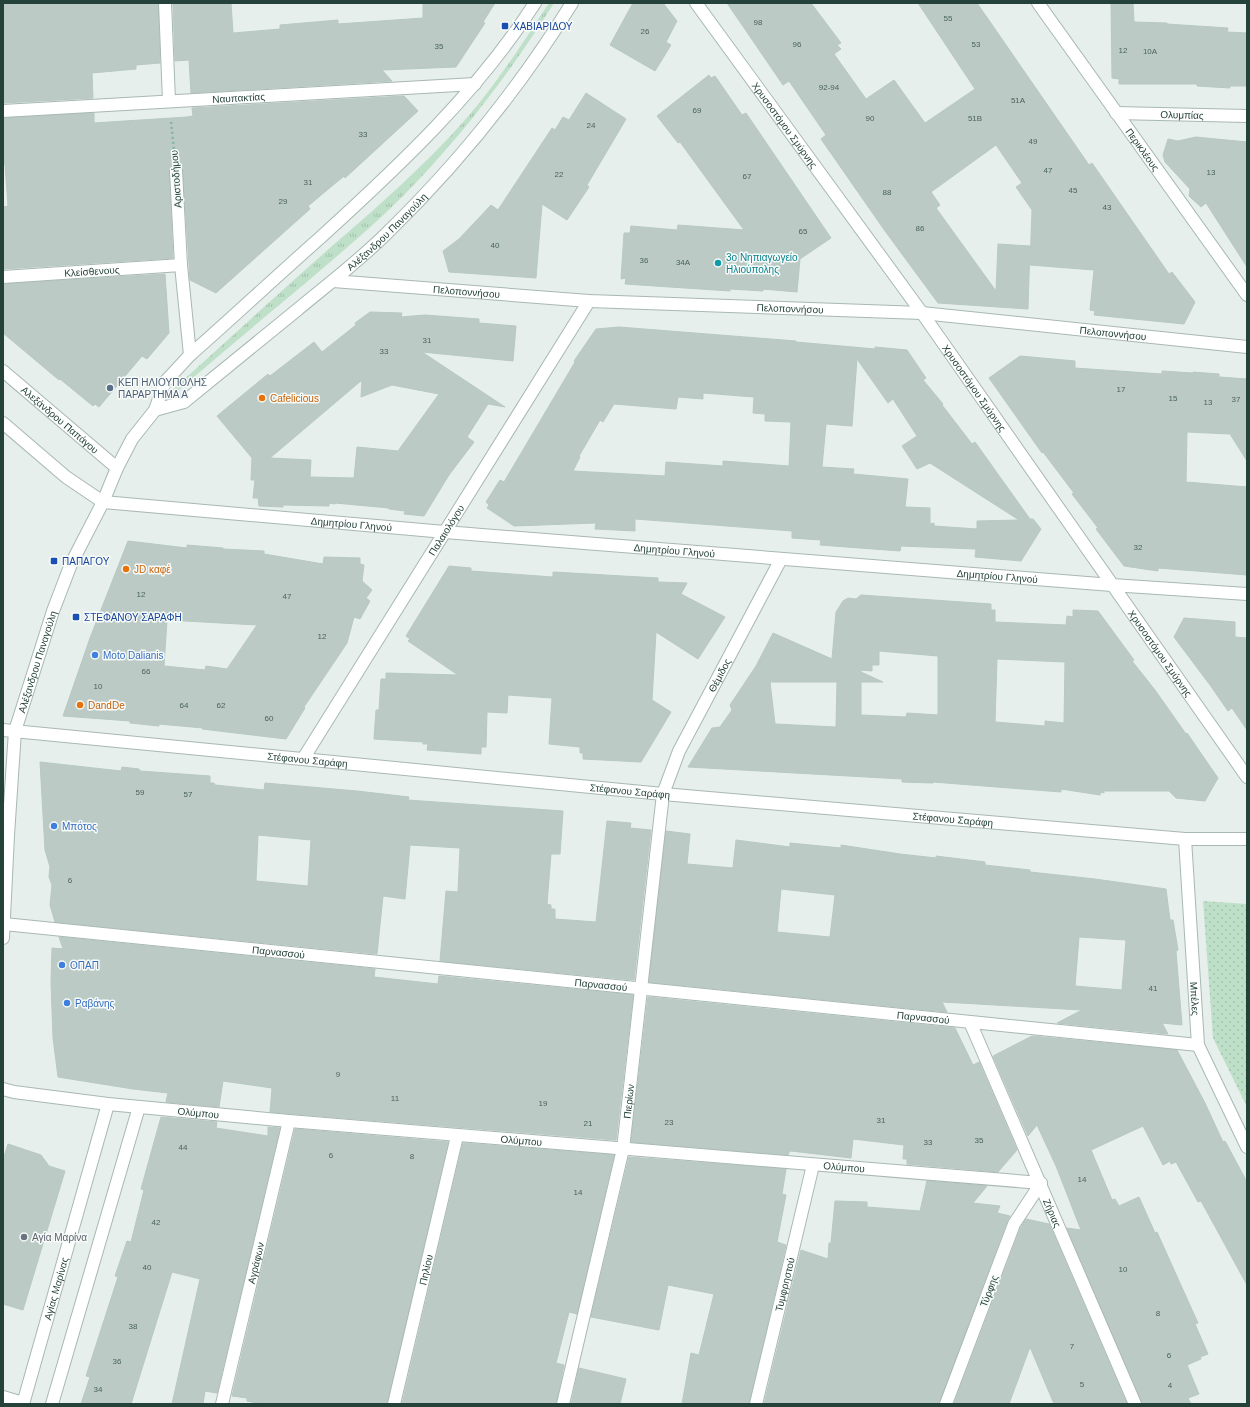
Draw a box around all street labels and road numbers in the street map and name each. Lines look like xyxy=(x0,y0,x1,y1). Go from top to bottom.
street label: Χρυσοστόμου Σμύρνης xyxy=(750,80,820,170)
street label: Ναυπακτίας xyxy=(212,91,265,105)
street label: Ολυμπίας xyxy=(1160,109,1204,121)
street label: Περικλέους xyxy=(1124,126,1162,173)
street label: Αριστοδήμου xyxy=(168,150,184,208)
street label: Αλέξανδρου Παναγούλη xyxy=(344,191,429,272)
street label: Κλείσθενους xyxy=(64,264,120,278)
street label: Πελοποννήσου xyxy=(433,283,500,300)
street label: Πελοποννήσου xyxy=(756,302,824,315)
street label: Πελοποννήσου xyxy=(1079,324,1147,342)
street label: Χρυσοστόμου Σμύρνης xyxy=(940,342,1009,433)
street label: Αλεξάνδρου Παπάγου xyxy=(19,384,101,455)
street label: Παλαιολόγου xyxy=(426,503,466,557)
street label: Δημητρίου Γληνού xyxy=(310,515,392,533)
street label: Δημητρίου Γληνού xyxy=(633,542,715,559)
street label: Δημητρίου Γληνού xyxy=(956,567,1038,585)
street label: Χρυσοστόμου Σμύρνης xyxy=(1126,608,1195,699)
street label: Αλέξανδρου Παναγούλη xyxy=(16,609,58,714)
street label: Θέμιδος xyxy=(706,656,733,694)
street label: Στέφανου Σαράφη xyxy=(267,750,348,769)
street label: Στέφανου Σαράφη xyxy=(589,781,671,800)
street label: Στέφανου Σαράφη xyxy=(912,810,994,828)
street label: Παρνασσού xyxy=(252,944,305,960)
street label: Παρνασσού xyxy=(574,976,628,993)
street label: Μπέλες xyxy=(1189,981,1202,1016)
street label: Παρνασσού xyxy=(896,1009,950,1025)
street label: Πιερίων xyxy=(621,1083,636,1119)
street label: Ολύμπου xyxy=(177,1105,220,1120)
street label: Ολύμπου xyxy=(500,1133,542,1147)
street label: Ολύμπου xyxy=(823,1160,865,1174)
street label: Ζήριας xyxy=(1041,1197,1064,1229)
street label: Αγράφων xyxy=(245,1241,266,1285)
street label: Πηλίου xyxy=(417,1253,434,1286)
street label: Αγίας Μαρίνας xyxy=(42,1256,70,1321)
street label: Τυμφρηστού xyxy=(773,1256,796,1313)
street label: Τύρφης xyxy=(978,1273,1000,1308)

